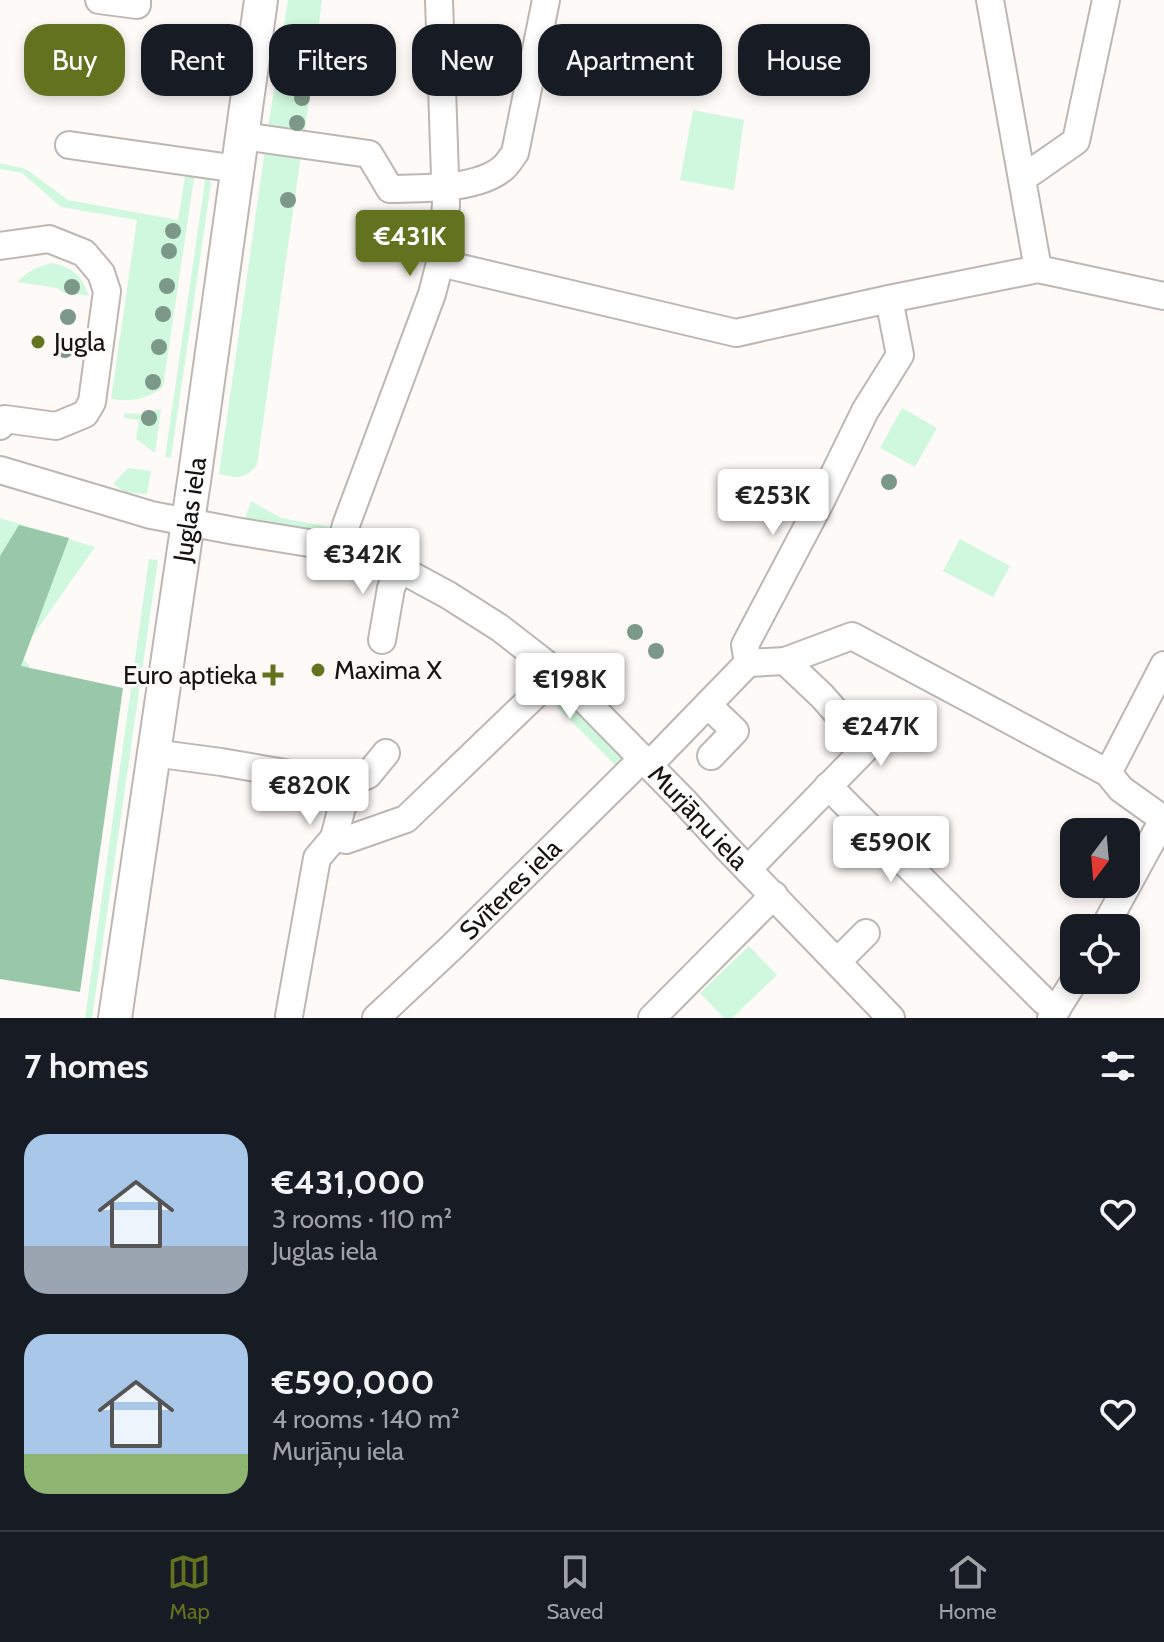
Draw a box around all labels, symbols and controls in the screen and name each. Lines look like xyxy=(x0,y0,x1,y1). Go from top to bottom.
chip: Buy xyxy=(24,24,125,96)
chip: Rent xyxy=(141,24,253,96)
chip: Filters xyxy=(269,24,396,96)
chip: New xyxy=(412,24,522,96)
chip: Apartment xyxy=(538,24,722,96)
chip: House xyxy=(738,24,870,96)
pin: €431K xyxy=(354,210,466,278)
text: €431K xyxy=(374,220,446,252)
place label: Jugla xyxy=(53,326,106,358)
marker: Jugla xyxy=(29,333,47,351)
street label: Juglas iela xyxy=(166,454,213,565)
pin: €253K xyxy=(717,469,829,537)
text: €253K xyxy=(736,479,810,511)
pin: €342K xyxy=(307,528,419,596)
text: €342K xyxy=(325,538,401,570)
pin: €198K xyxy=(514,653,626,721)
place label: Maxima X xyxy=(334,654,442,686)
place label: Euro aptieka xyxy=(123,659,258,691)
marker: Maxima X xyxy=(309,661,327,679)
text: €198K xyxy=(534,663,606,695)
marker: Euro aptieka xyxy=(264,666,282,684)
pin: €247K xyxy=(825,700,937,768)
text: €247K xyxy=(843,710,919,742)
street label: Murjāņu iela xyxy=(642,758,756,877)
pin: €820K xyxy=(254,759,366,827)
text: €820K xyxy=(270,769,350,801)
pin: €590K xyxy=(835,816,947,884)
north arrow xyxy=(1060,818,1140,898)
map controls xyxy=(1060,818,1140,994)
text: €590K xyxy=(851,826,931,858)
street label: Svīteres iela xyxy=(453,832,568,947)
button: locate xyxy=(1060,914,1140,994)
icon: filters xyxy=(1096,1044,1140,1088)
text: 7 homes xyxy=(24,1045,149,1087)
text: €431,000 xyxy=(272,1161,425,1203)
icon: home xyxy=(88,1166,184,1262)
icon: heart xyxy=(1096,1192,1140,1236)
text: 3 rooms · 110 m² xyxy=(272,1203,452,1235)
text: Juglas iela xyxy=(272,1235,378,1267)
text: €590,000 xyxy=(272,1361,434,1403)
icon: home xyxy=(88,1366,184,1462)
icon: heart xyxy=(1096,1392,1140,1436)
text: 4 rooms · 140 m² xyxy=(272,1403,460,1435)
text: Murjāņu iela xyxy=(272,1435,404,1467)
tab: Map xyxy=(167,1550,211,1625)
tab: Saved xyxy=(546,1550,604,1625)
tab: Home xyxy=(939,1550,996,1625)

